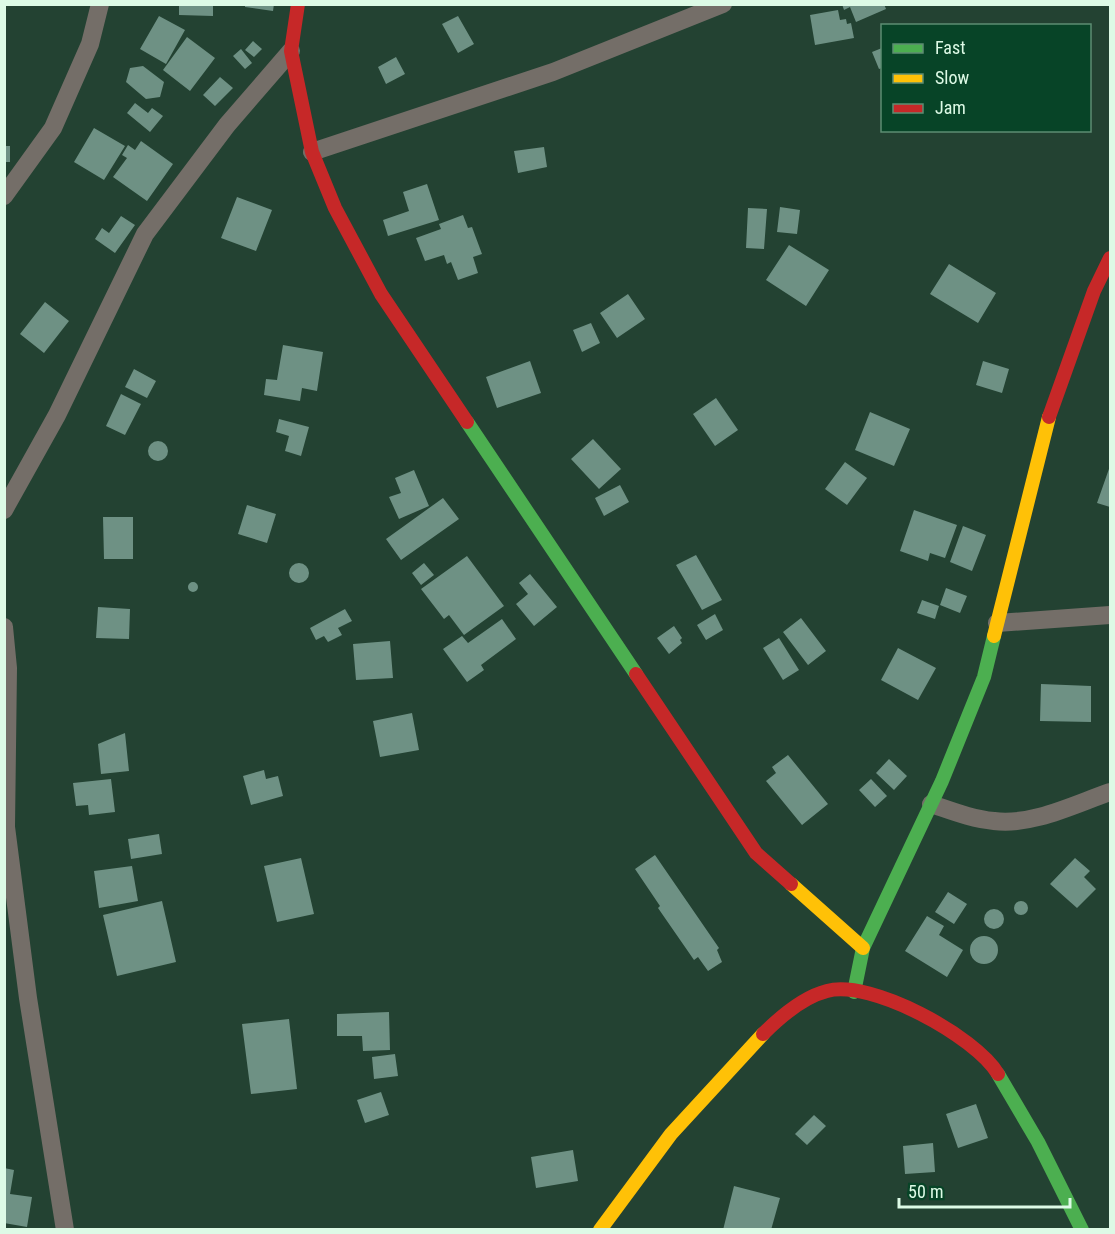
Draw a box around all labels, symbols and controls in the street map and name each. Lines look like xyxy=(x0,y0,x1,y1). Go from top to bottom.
legend xyxy=(881,24,1091,132)
text: Fast xyxy=(935,37,966,58)
text: Slow xyxy=(935,67,970,88)
text: Jam xyxy=(935,97,966,118)
scale bar xyxy=(899,1171,1070,1209)
text: 50 m xyxy=(908,1181,943,1202)

